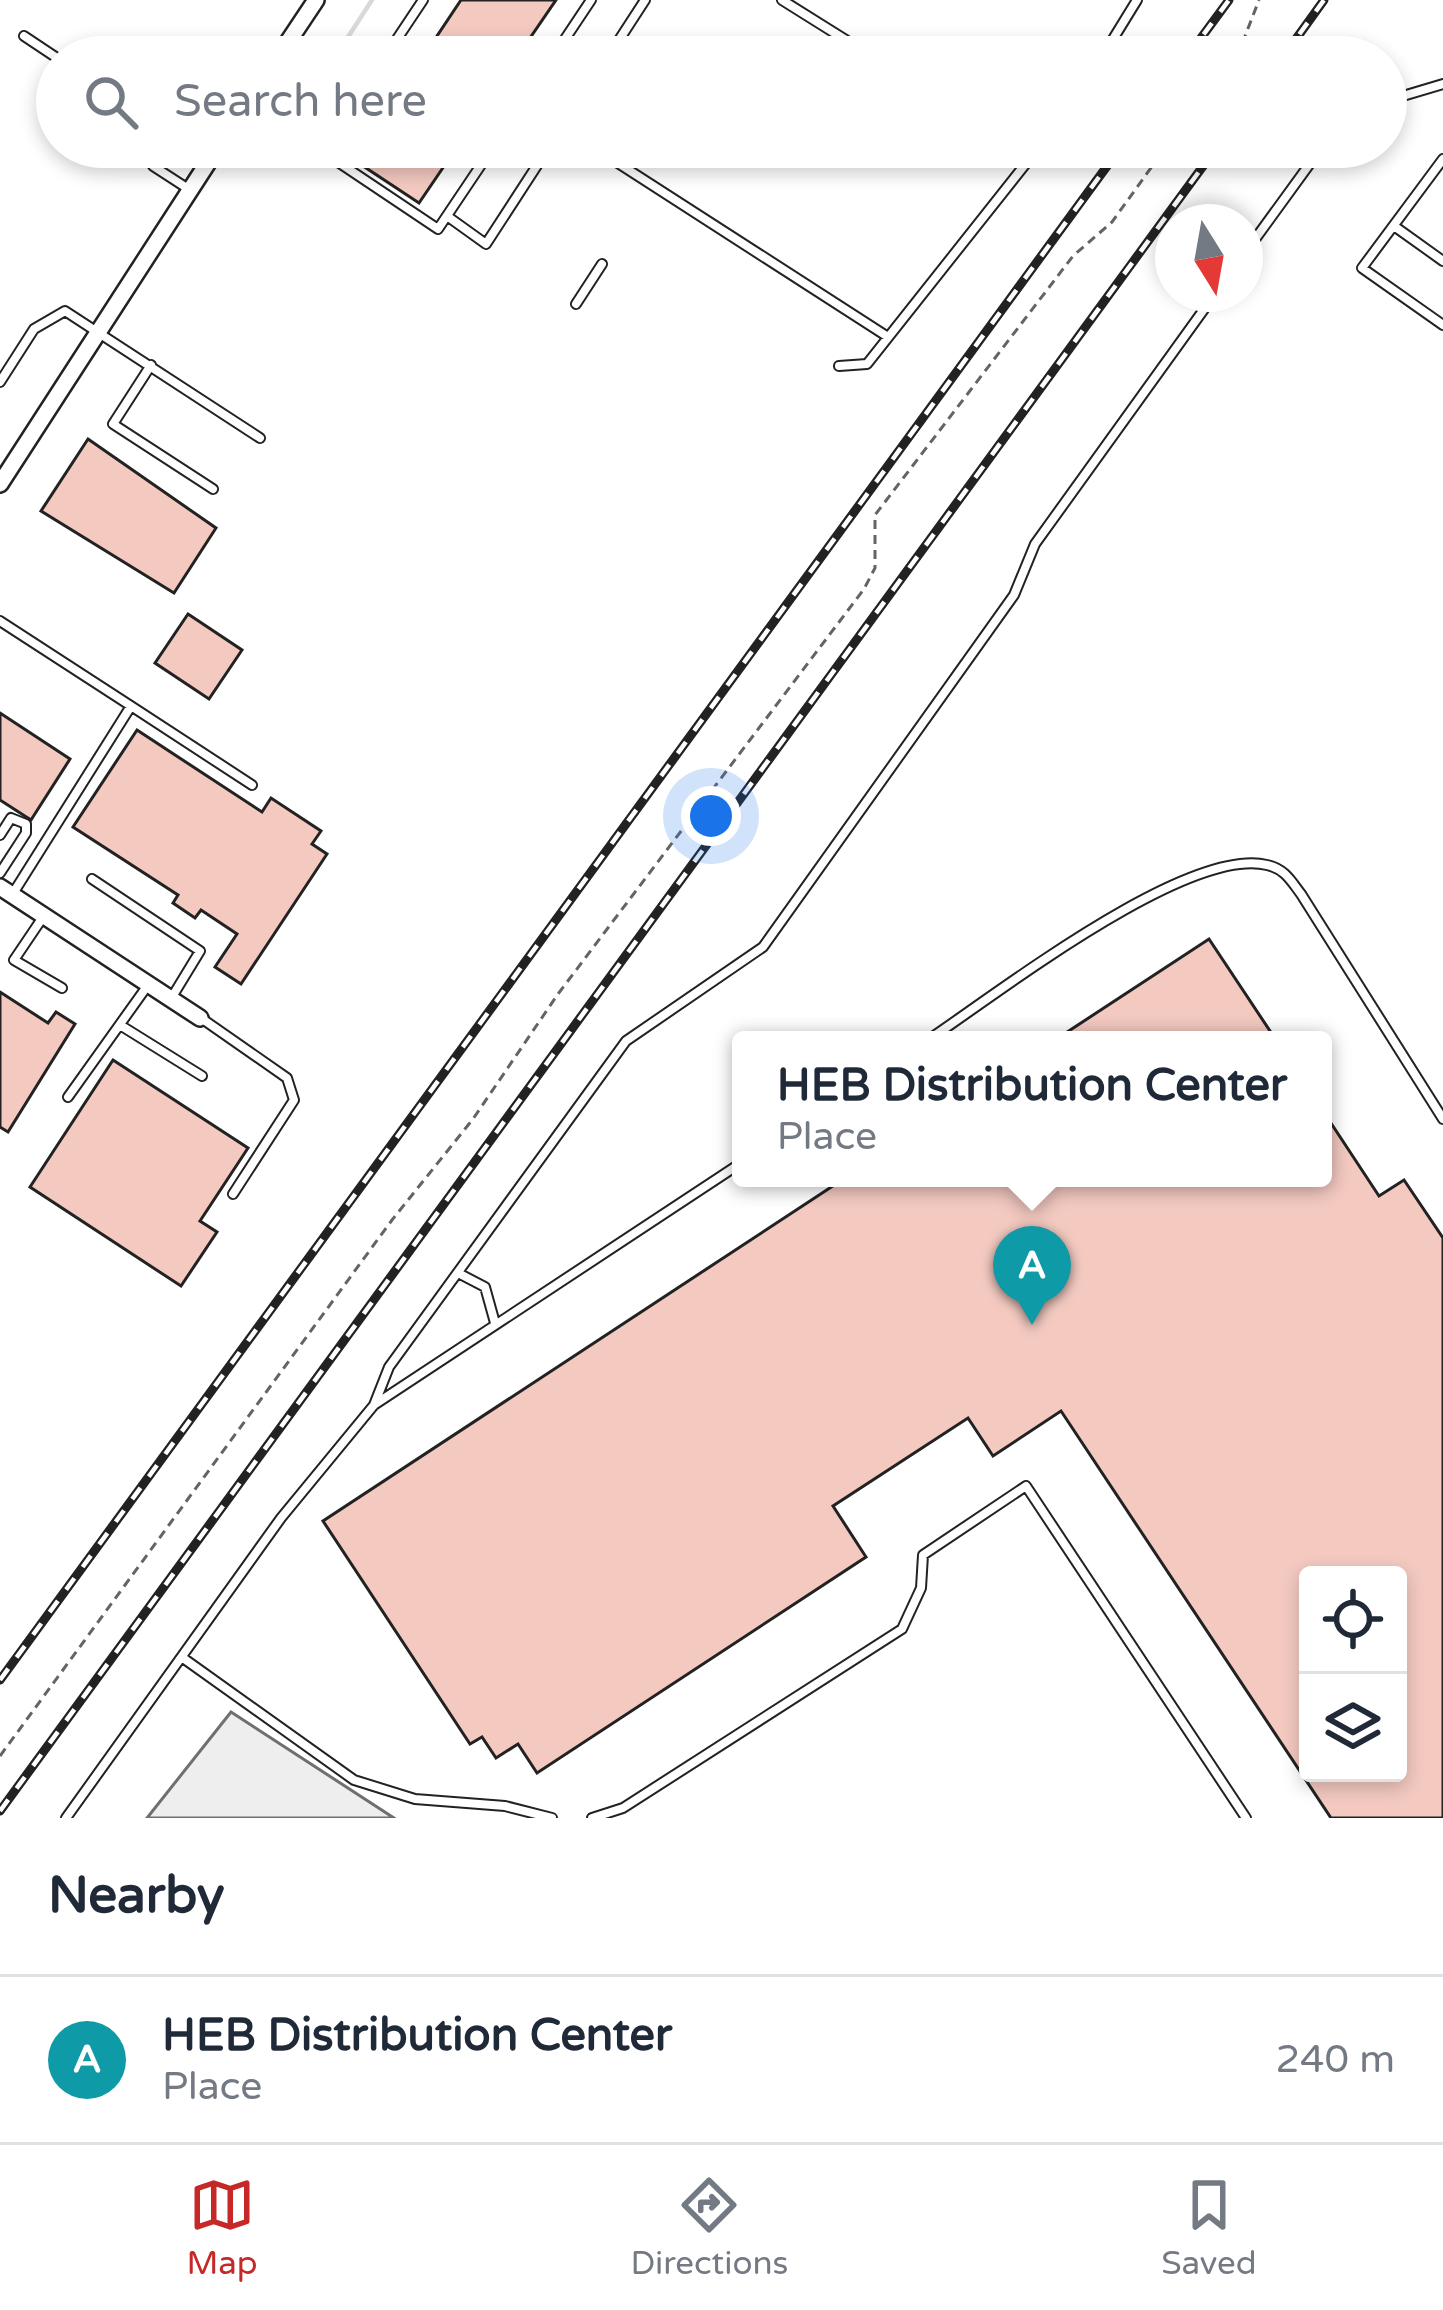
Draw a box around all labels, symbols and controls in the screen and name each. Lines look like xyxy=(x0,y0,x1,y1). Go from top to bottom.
search box xyxy=(36,36,1407,168)
icon: search xyxy=(78,69,144,135)
text: Search here xyxy=(174,75,427,129)
north arrow xyxy=(1155,204,1263,312)
your location xyxy=(681,786,741,846)
popup xyxy=(732,1031,1332,1187)
text: HEB Distribution Center xyxy=(777,1059,1287,1113)
text: Place xyxy=(777,1113,877,1160)
pin: A xyxy=(993,1226,1071,1325)
map controls xyxy=(1299,1566,1407,1782)
button: locate xyxy=(1299,1566,1407,1674)
button: layers xyxy=(1299,1674,1407,1782)
text: Nearby xyxy=(48,1865,225,1927)
text: HEB Distribution Center xyxy=(162,2009,672,2063)
text: A xyxy=(72,2036,102,2083)
text: 240 m xyxy=(1276,2036,1395,2083)
text: Place xyxy=(162,2063,262,2110)
tab: Map xyxy=(186,2172,258,2283)
tab: Directions xyxy=(630,2172,788,2283)
tab: Saved xyxy=(1161,2172,1257,2283)

